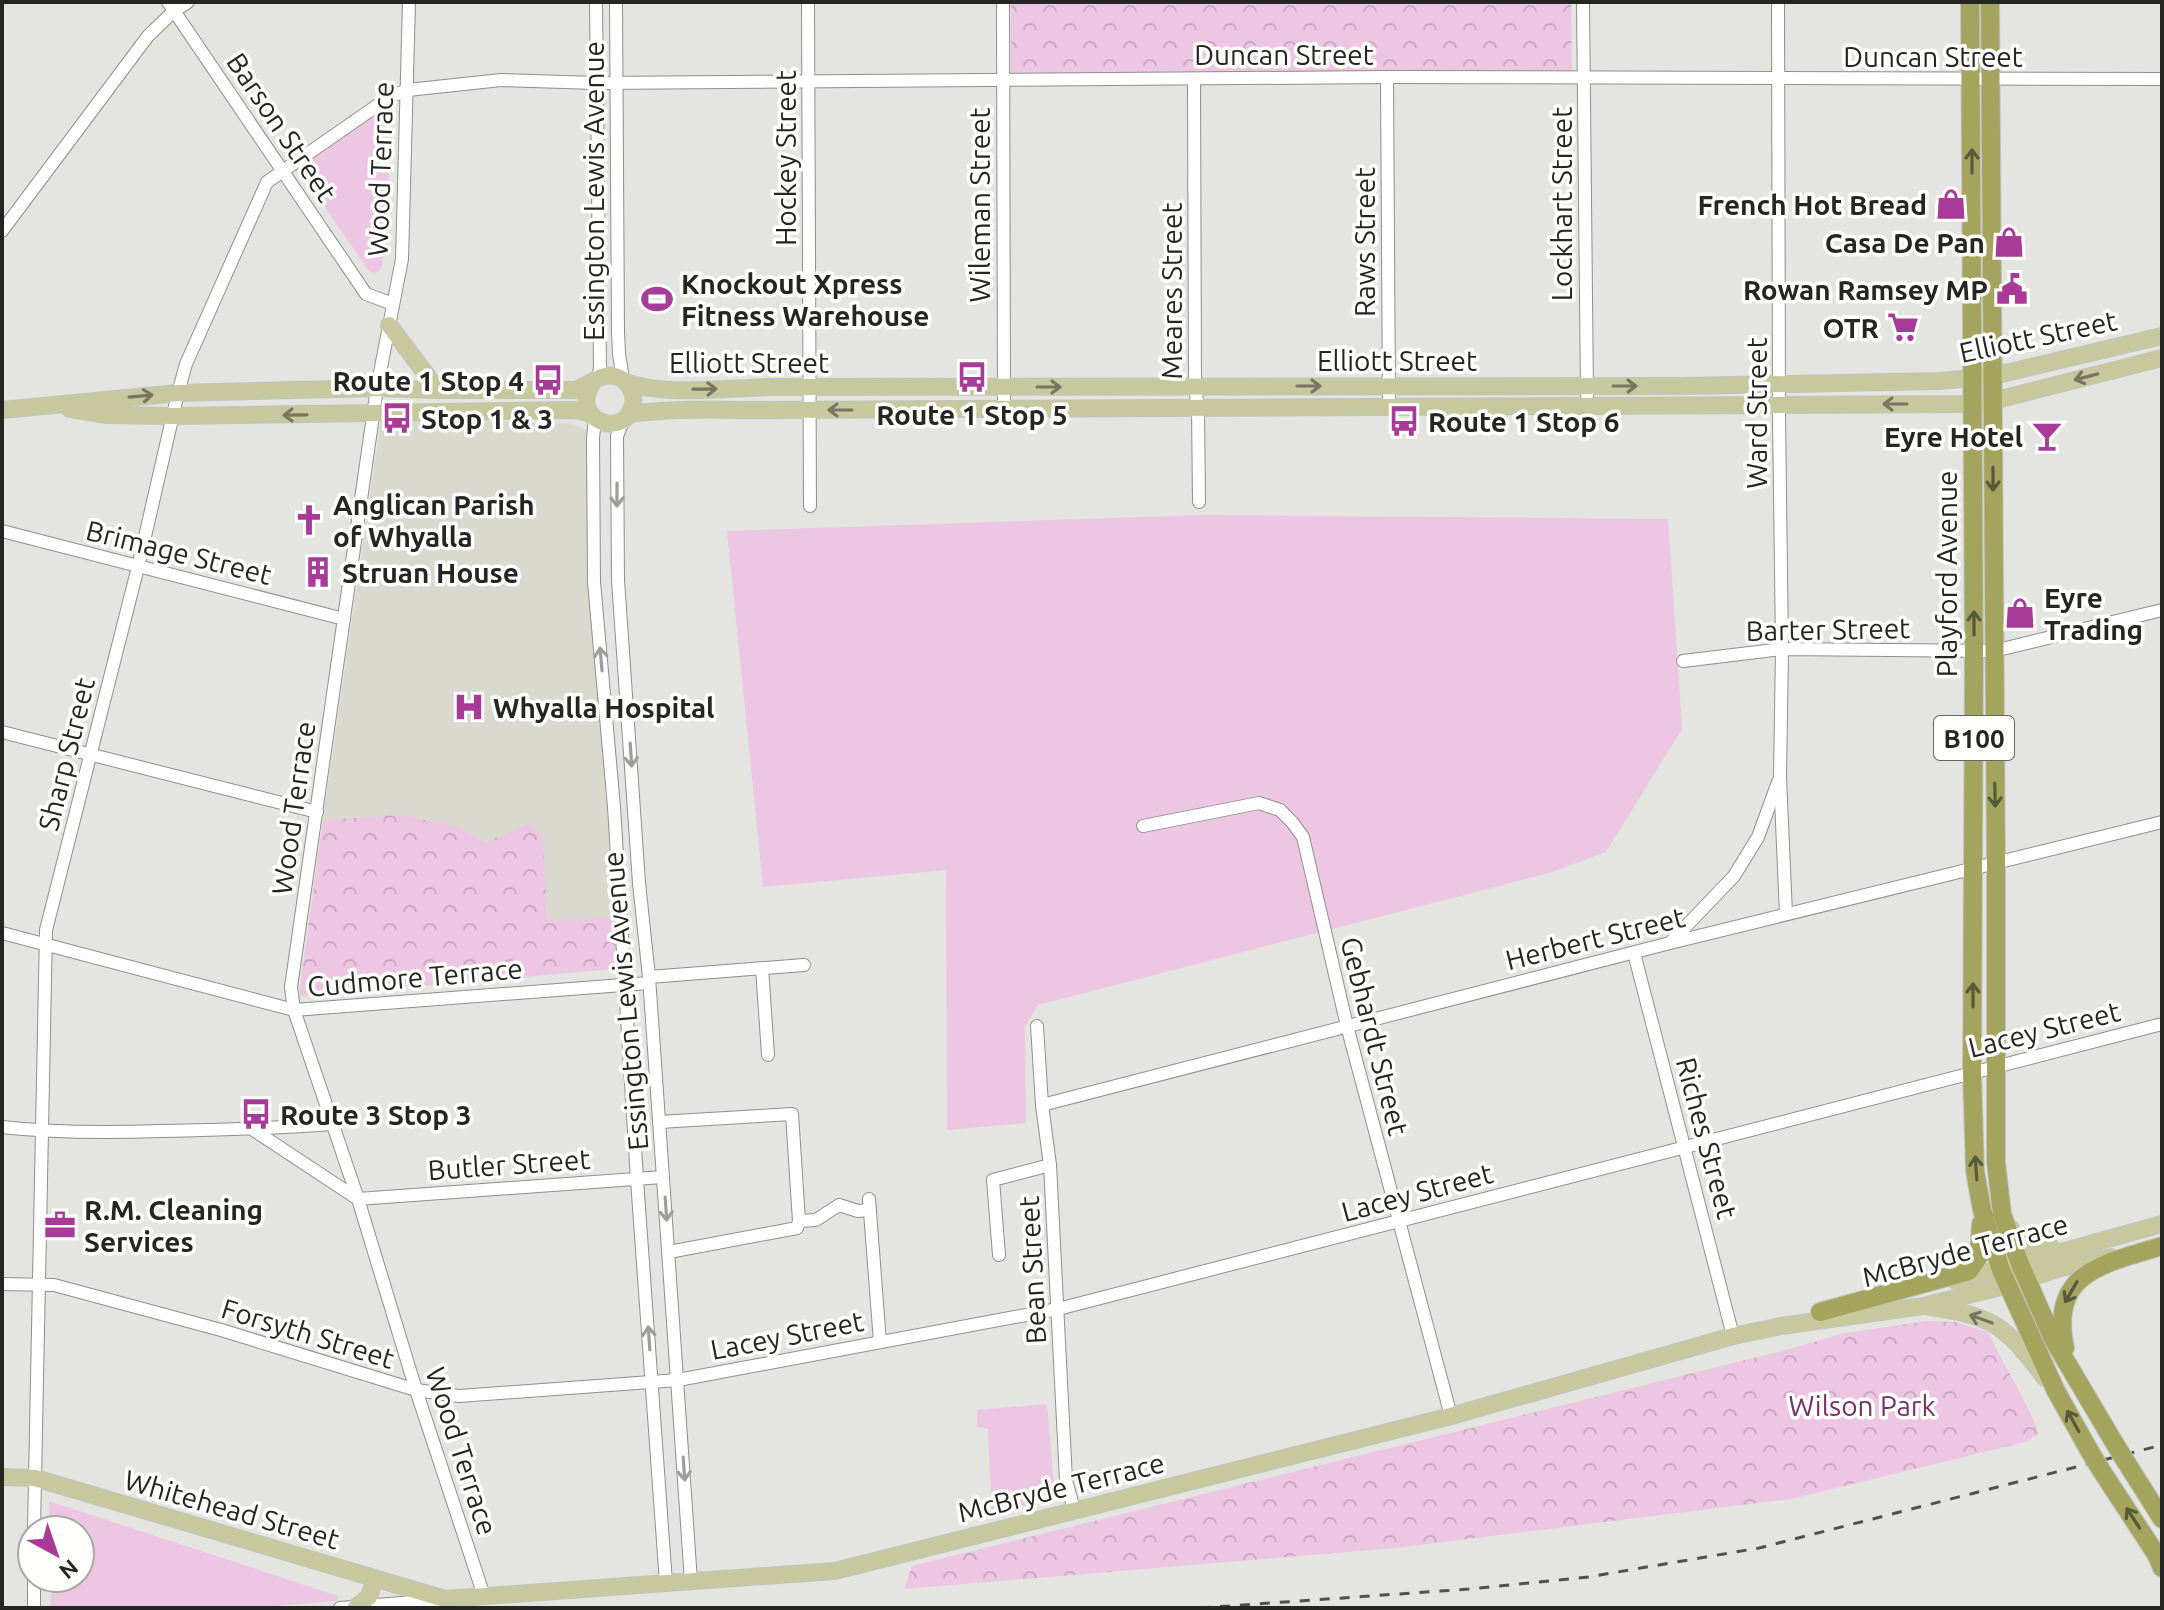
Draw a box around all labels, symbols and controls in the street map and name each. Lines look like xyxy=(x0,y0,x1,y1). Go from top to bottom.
street label: Duncan Street xyxy=(1194,39,1374,70)
street label: Essington Lewis Avenue xyxy=(578,41,609,341)
street label: Duncan Street xyxy=(1843,41,2023,72)
street label: Barson Street xyxy=(221,47,343,207)
street label: Hockey Street xyxy=(770,70,801,246)
street label: Wood Terrace xyxy=(361,81,399,257)
street label: Wileman Street xyxy=(964,107,995,303)
street label: Lockhart Street xyxy=(1546,107,1577,301)
one-way arrow xyxy=(1964,148,1980,175)
street label: Raws Street xyxy=(1349,167,1380,317)
shop icon: French Hot Bread xyxy=(1934,187,1968,221)
place label: French Hot Bread xyxy=(1697,189,1927,220)
street label: Meares Street xyxy=(1156,203,1187,379)
shop icon: Casa De Pan xyxy=(1992,225,2026,259)
place label: Casa De Pan xyxy=(1825,227,1985,258)
place label: Knockout Xpress Fitness Warehouse xyxy=(681,268,929,331)
public building icon: Rowan Ramsey MP xyxy=(1995,272,2029,306)
place label: Rowan Ramsey MP xyxy=(1743,274,1988,305)
sports icon: Knockout Xpress Fitness Warehouse xyxy=(640,282,674,316)
street label: Elliott Street xyxy=(1956,304,2120,368)
supermarket icon: OTR xyxy=(1886,310,1920,344)
place label: OTR xyxy=(1822,312,1879,343)
street label: Ward Street xyxy=(1741,337,1772,489)
street label: Elliott Street xyxy=(1317,345,1477,376)
street label: Elliott Street xyxy=(669,347,829,378)
bus stop icon: Route 1 Stop 5 xyxy=(955,360,989,394)
bus stop icon: Route 1 Stop 4 xyxy=(531,363,565,397)
place label: Route 1 Stop 4 xyxy=(333,365,524,396)
one-way arrow xyxy=(2074,370,2100,385)
one-way arrow xyxy=(1295,378,1322,394)
one-way arrow xyxy=(1611,378,1638,394)
one-way arrow xyxy=(1035,379,1062,395)
one-way arrow xyxy=(691,381,718,397)
one-way arrow xyxy=(127,388,154,403)
one-way arrow xyxy=(1882,396,1909,412)
place label: Route 1 Stop 5 xyxy=(876,399,1068,430)
bus stop icon: Stop 1 & 3 xyxy=(380,401,414,435)
one-way arrow xyxy=(827,402,854,417)
place label: Stop 1 & 3 xyxy=(421,403,553,434)
bus stop icon: Route 1 Stop 6 xyxy=(1387,404,1421,438)
place label: Route 1 Stop 6 xyxy=(1428,406,1619,437)
one-way arrow xyxy=(282,407,309,423)
bar icon: Eyre Hotel xyxy=(2030,419,2064,453)
place label: Eyre Hotel xyxy=(1884,421,2023,452)
one-way arrow xyxy=(1985,465,2001,492)
street label: Playford Avenue xyxy=(1931,471,1962,677)
one-way arrow xyxy=(609,481,625,508)
place label: Anglican Parish of Whyalla xyxy=(333,489,535,552)
church icon: Anglican Parish of Whyalla xyxy=(292,503,326,537)
street label: Brimage Street xyxy=(83,514,275,590)
building icon: Struan House xyxy=(301,555,335,589)
place label: Struan House xyxy=(342,557,519,588)
place label: Eyre Trading xyxy=(2044,582,2143,645)
shop icon: Eyre Trading xyxy=(2003,596,2037,630)
one-way arrow xyxy=(1966,610,1982,637)
street label: Barter Street xyxy=(1746,612,1910,646)
one-way arrow xyxy=(593,646,608,673)
street label: Sharp Street xyxy=(32,674,100,834)
hospital icon: Whyalla Hospital xyxy=(452,690,486,724)
place label: Whyalla Hospital xyxy=(493,692,715,723)
road number: B100 xyxy=(1934,716,2014,760)
street label: Wood Terrace xyxy=(265,719,321,897)
one-way arrow xyxy=(624,741,639,768)
one-way arrow xyxy=(1988,781,2003,808)
street label: Essington Lewis Avenue xyxy=(596,850,654,1152)
street label: Herbert Street xyxy=(1502,901,1688,975)
street label: Gebhardt Street xyxy=(1335,934,1415,1138)
street label: Cudmore Terrace xyxy=(306,952,524,1002)
one-way arrow xyxy=(1965,982,1981,1009)
street label: Lacey Street xyxy=(1965,995,2123,1063)
street label: Riches Street xyxy=(1671,1054,1743,1222)
bus stop icon: Route 3 Stop 3 xyxy=(239,1097,273,1131)
place label: Route 3 Stop 3 xyxy=(280,1099,471,1130)
street label: Butler Street xyxy=(427,1143,591,1185)
one-way arrow xyxy=(1968,1155,1983,1182)
street label: Lacey Street xyxy=(1338,1157,1496,1227)
place label: R.M. Cleaning Services xyxy=(84,1194,263,1257)
one-way arrow xyxy=(658,1195,673,1222)
street label: Bean Street xyxy=(1013,1195,1051,1345)
office icon: R.M. Cleaning Services xyxy=(43,1208,77,1242)
street label: McBryde Terrace xyxy=(1859,1208,2071,1292)
one-way arrow xyxy=(2063,1280,2079,1303)
street label: Forsyth Street xyxy=(218,1292,398,1374)
street label: Lacey Street xyxy=(708,1305,866,1365)
one-way arrow xyxy=(1969,1311,1994,1326)
one-way arrow xyxy=(641,1325,656,1351)
street label: Wood Terrace xyxy=(420,1363,504,1539)
park label: Wilson Park xyxy=(1788,1390,1936,1421)
one-way arrow xyxy=(2064,1409,2080,1433)
street label: McBryde Terrace xyxy=(955,1446,1167,1528)
one-way arrow xyxy=(677,1455,692,1482)
street label: Whitehead Street xyxy=(121,1464,343,1554)
one-way arrow xyxy=(2125,1508,2142,1530)
north arrow xyxy=(16,1514,96,1594)
text: N xyxy=(55,1555,84,1585)

